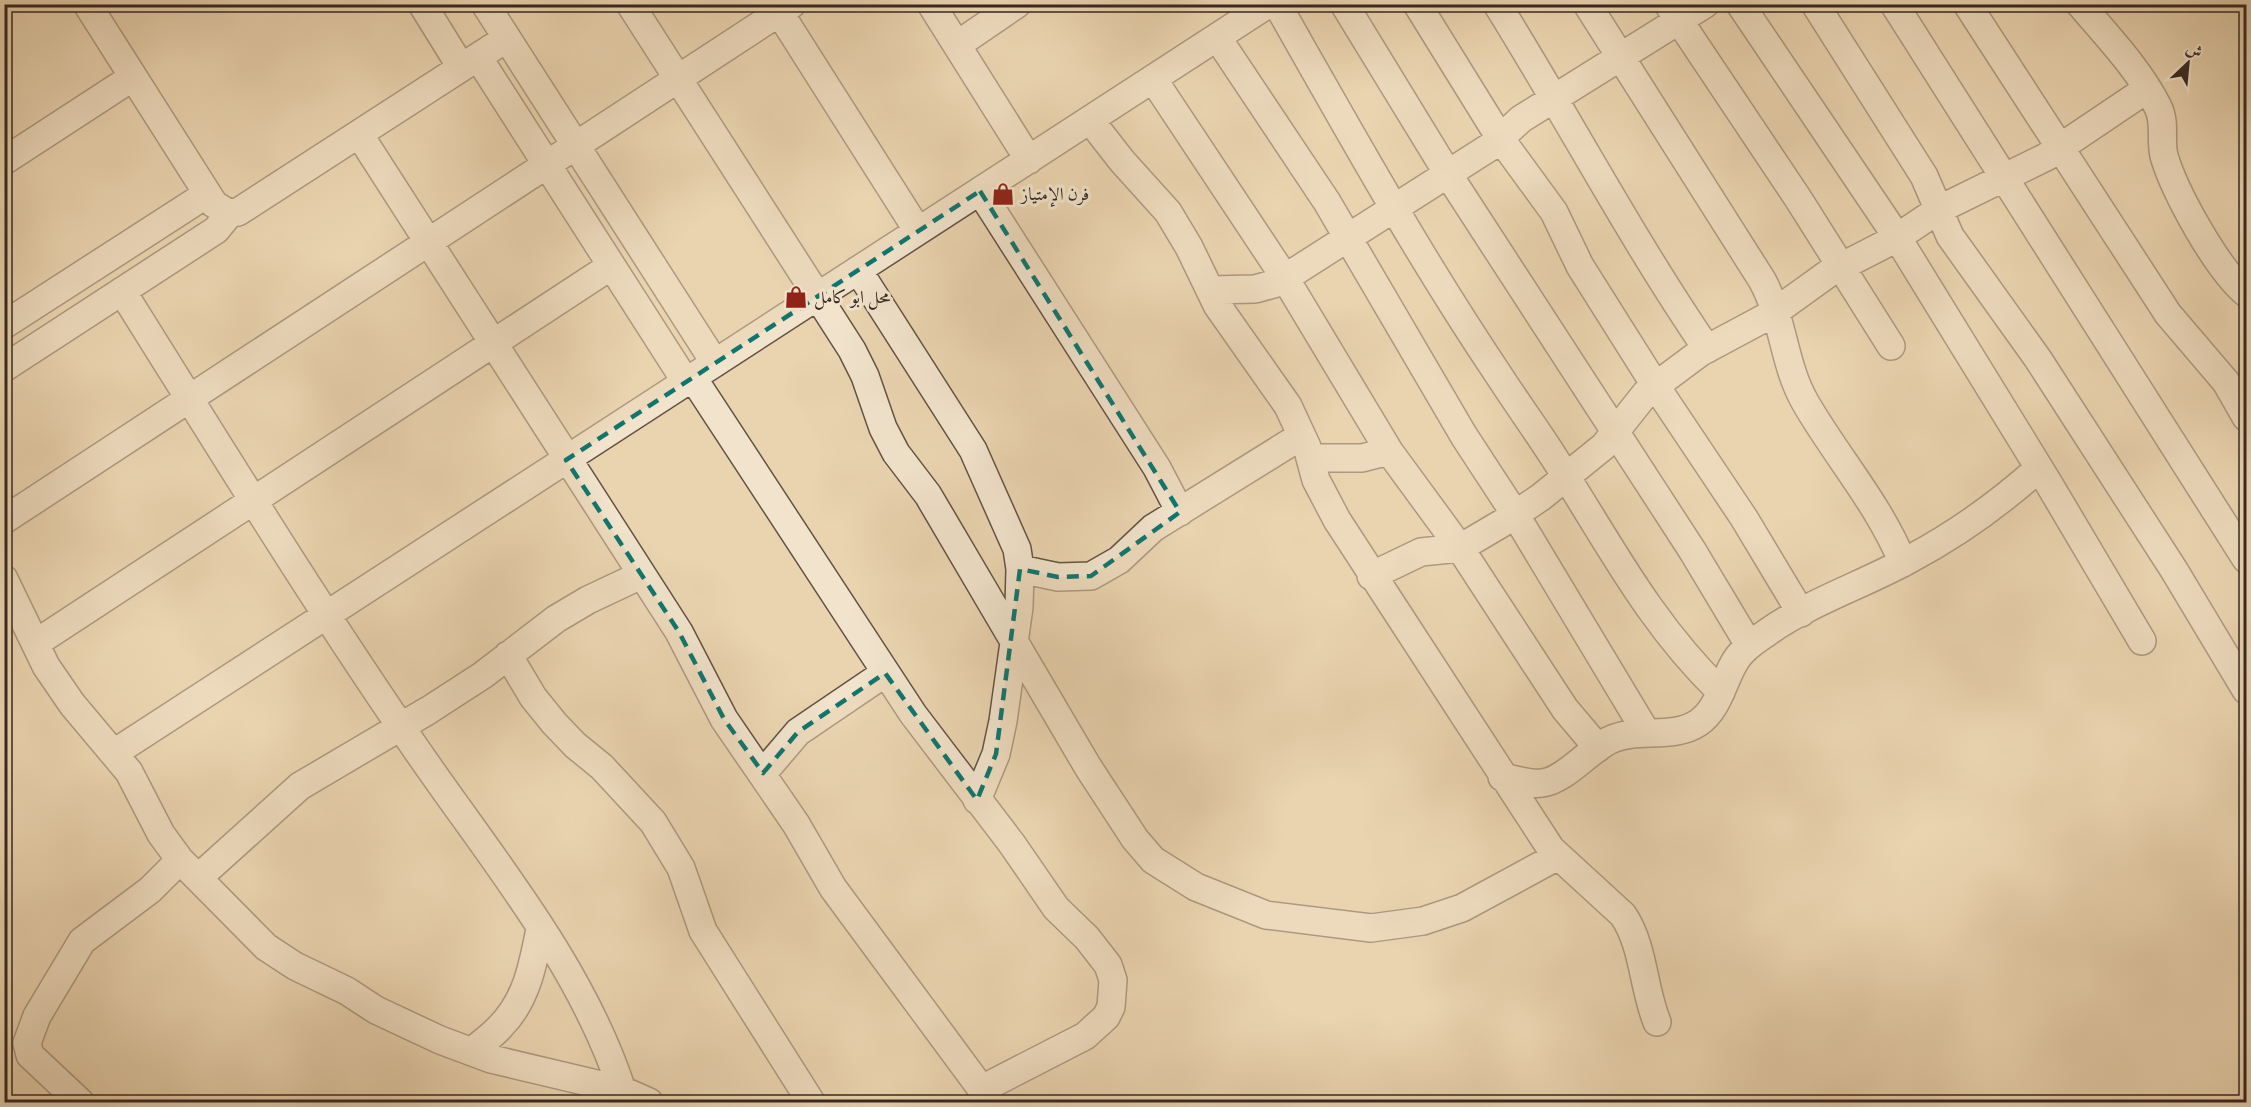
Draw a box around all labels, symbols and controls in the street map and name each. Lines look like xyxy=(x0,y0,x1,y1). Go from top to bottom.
north arrow xyxy=(2158,33,2218,93)
text: ش xyxy=(2183,38,2206,62)
shop icon: فرن الإمتياز xyxy=(990,181,1016,207)
place label: فرن الإمتياز xyxy=(1019,183,1089,207)
shop icon: محل ابو كامل xyxy=(783,284,809,310)
place label: محل ابو كامل xyxy=(814,286,890,310)

